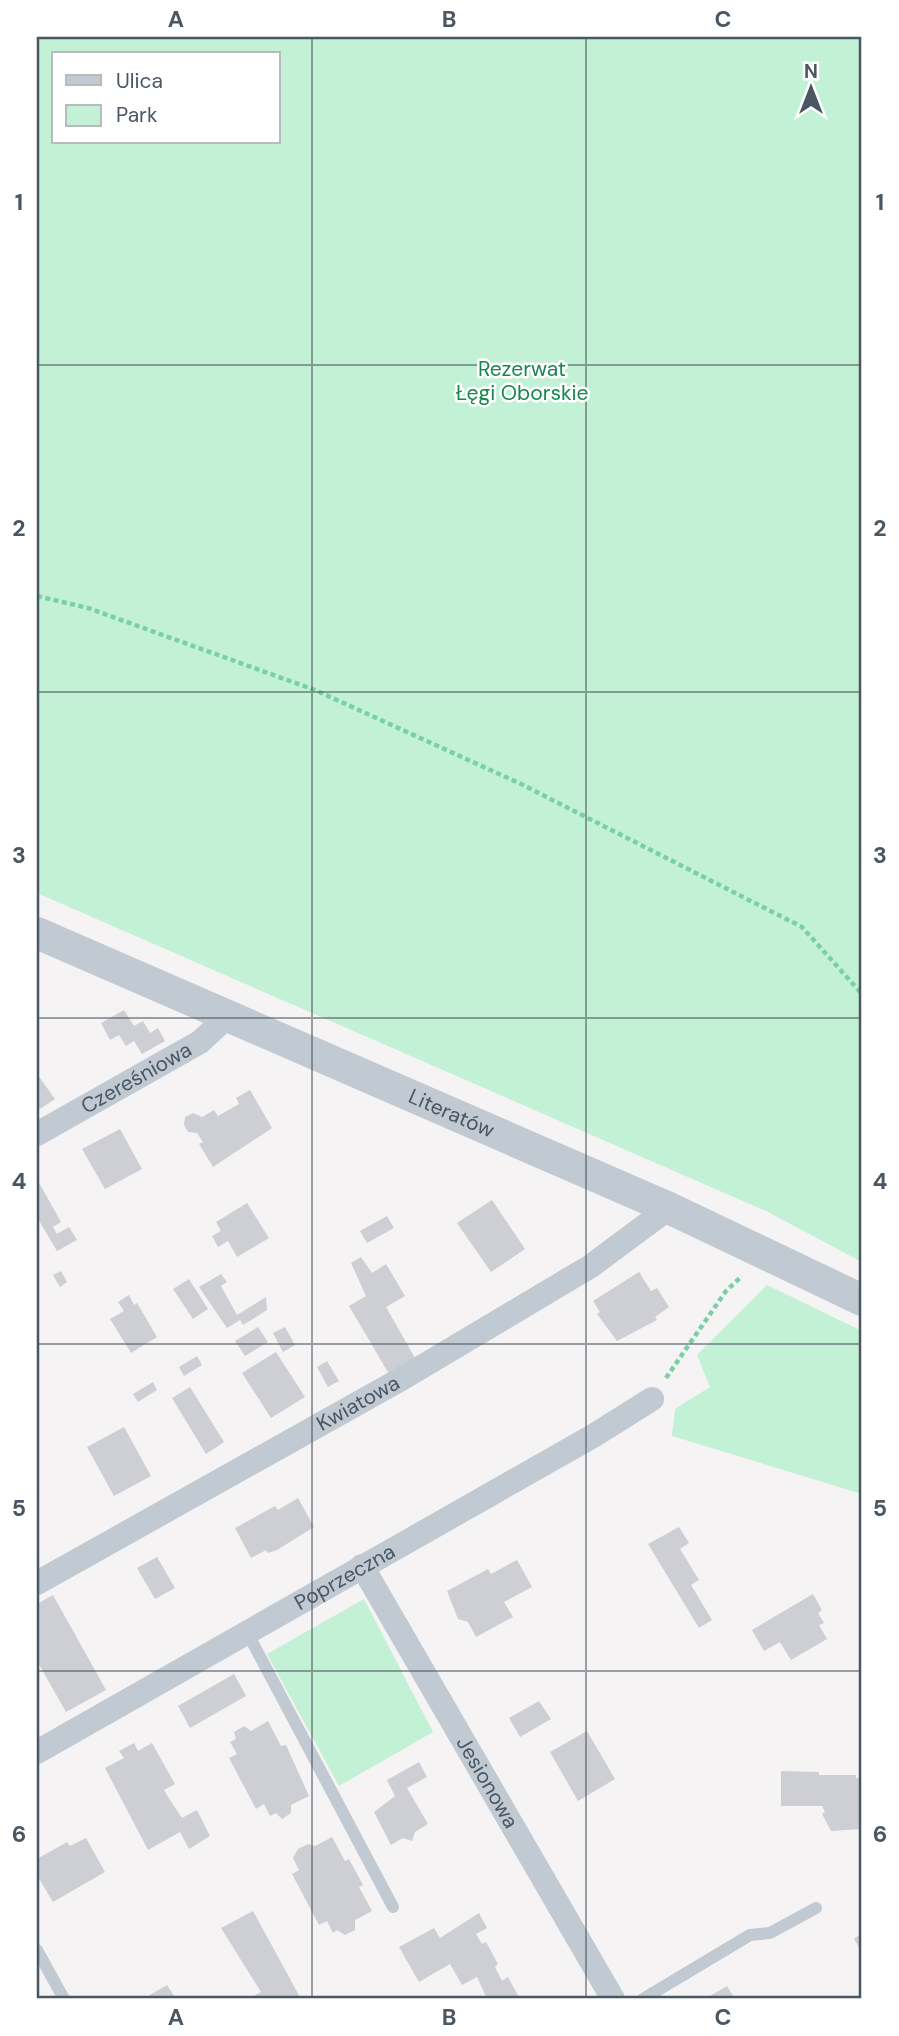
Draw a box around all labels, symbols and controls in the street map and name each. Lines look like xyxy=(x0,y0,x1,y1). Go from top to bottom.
text: A xyxy=(168,4,184,34)
text: B xyxy=(442,4,456,34)
text: C xyxy=(715,4,731,34)
legend xyxy=(52,52,280,144)
north arrow xyxy=(776,52,846,122)
text: N xyxy=(804,59,818,84)
text: Ulica xyxy=(116,67,163,95)
text: Park xyxy=(116,101,158,129)
text: 1 xyxy=(15,187,23,217)
text: 1 xyxy=(876,187,884,217)
park label: Rezerwat Łęgi Oborskie xyxy=(455,355,589,407)
text: 2 xyxy=(12,513,26,543)
text: 2 xyxy=(873,513,887,543)
text: 3 xyxy=(12,840,26,870)
text: 3 xyxy=(873,840,887,870)
street label: Czereśniowa xyxy=(76,1036,197,1120)
street label: Literatów xyxy=(404,1082,499,1144)
text: 4 xyxy=(12,1166,27,1196)
text: 4 xyxy=(873,1166,888,1196)
street label: Kwiatowa xyxy=(312,1369,405,1438)
text: 5 xyxy=(12,1493,26,1523)
text: 5 xyxy=(873,1493,887,1523)
street label: Poprzeczna xyxy=(289,1537,400,1617)
street label: Jesionowa xyxy=(450,1731,525,1833)
text: 6 xyxy=(12,1819,26,1849)
text: 6 xyxy=(873,1819,887,1849)
text: A xyxy=(168,2002,184,2032)
text: B xyxy=(442,2002,456,2032)
text: C xyxy=(715,2002,731,2032)

